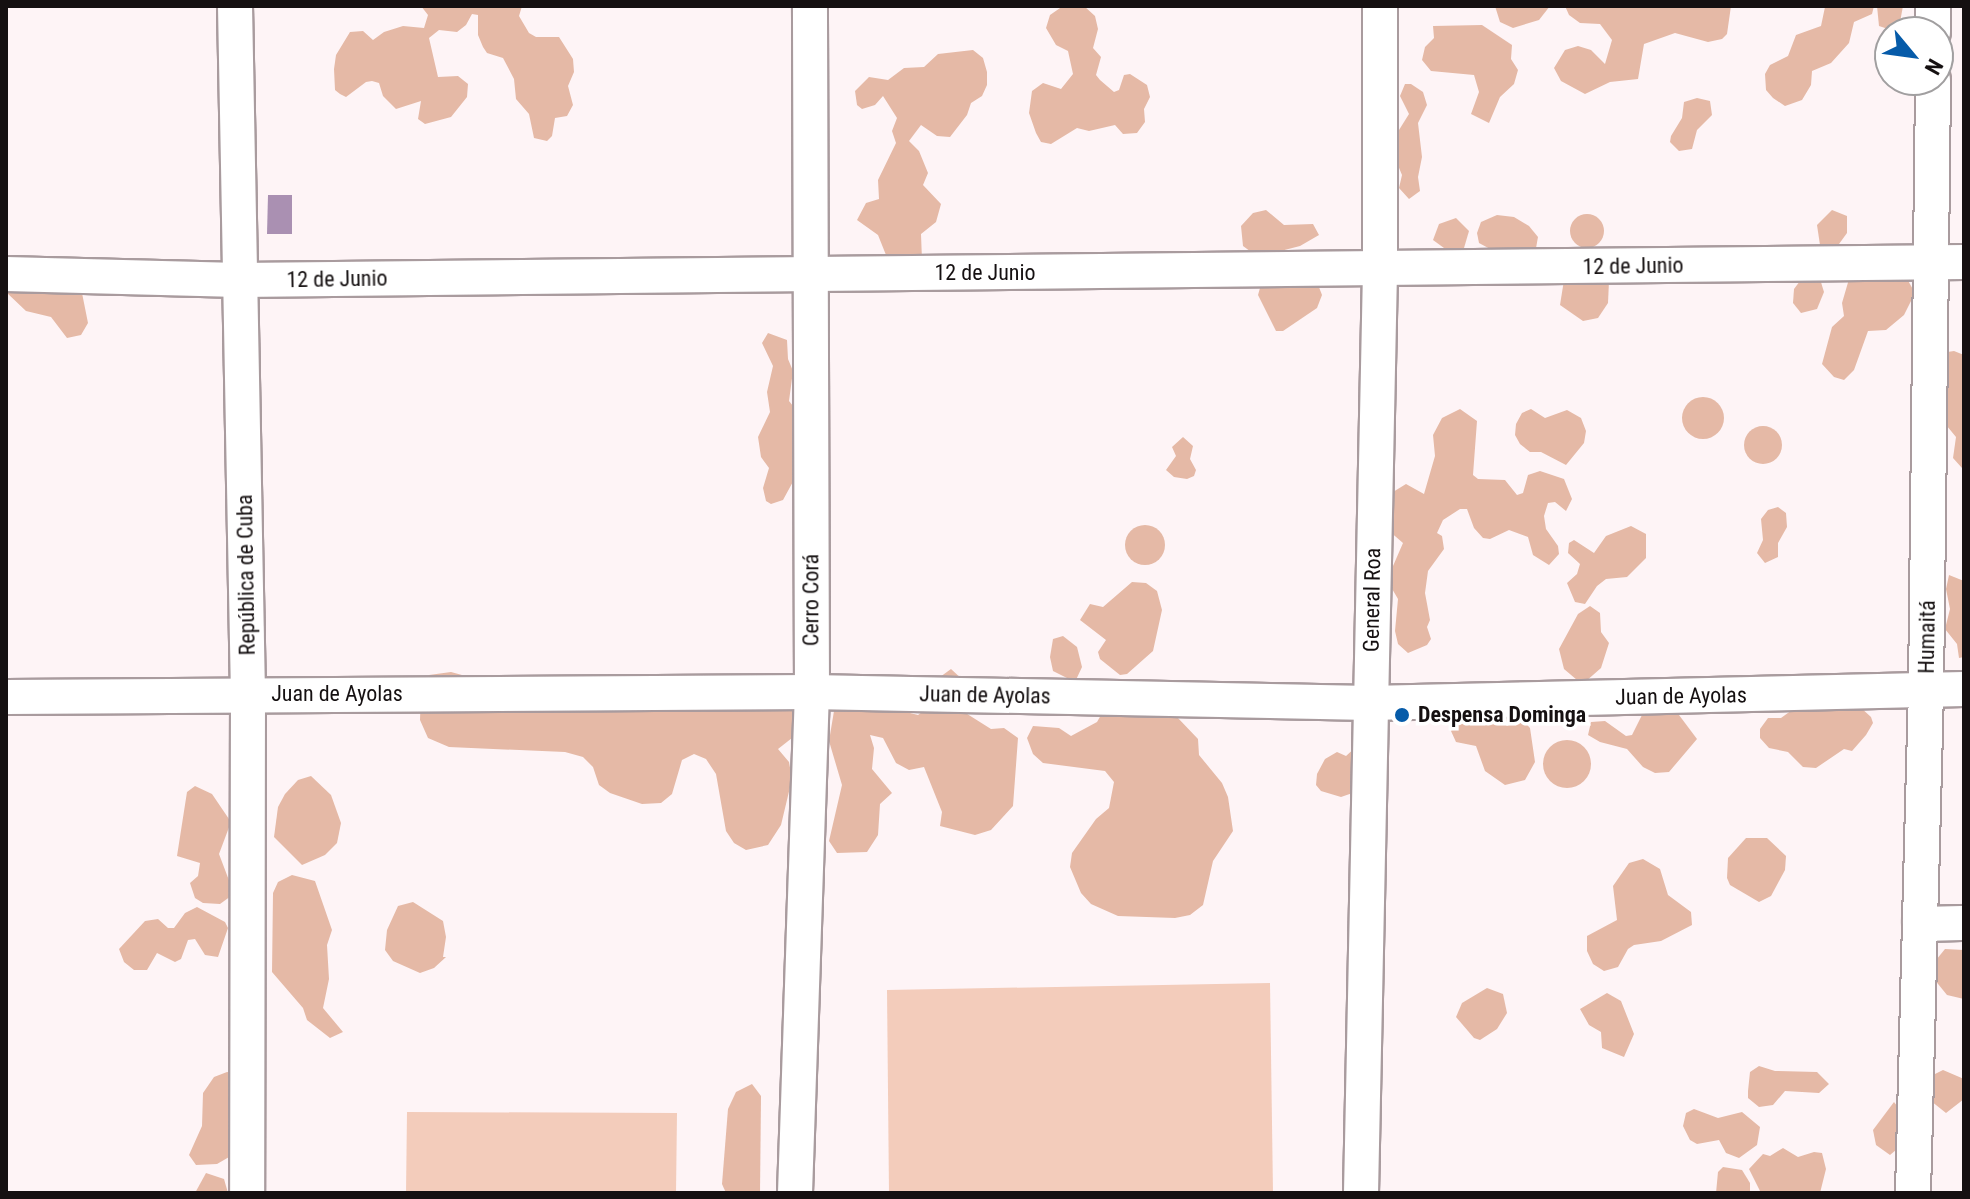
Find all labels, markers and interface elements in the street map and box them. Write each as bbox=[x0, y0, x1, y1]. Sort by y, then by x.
north arrow bbox=[1874, 16, 1954, 96]
text: N bbox=[1919, 55, 1948, 79]
street label: 12 de Junio bbox=[1582, 252, 1684, 280]
street label: 12 de Junio bbox=[934, 260, 1036, 286]
street label: 12 de Junio bbox=[286, 265, 388, 293]
street label: República de Cuba bbox=[231, 494, 261, 656]
street label: General Roa bbox=[1358, 548, 1386, 652]
street label: Cerro Corá bbox=[798, 554, 824, 646]
street label: Humaitá bbox=[1913, 600, 1941, 674]
street label: Juan de Ayolas bbox=[271, 681, 403, 707]
street label: Juan de Ayolas bbox=[919, 681, 1051, 709]
street label: Juan de Ayolas bbox=[1615, 682, 1747, 710]
place label: Despensa Dominga bbox=[1418, 702, 1586, 728]
marker: Despensa Dominga bbox=[1393, 706, 1411, 724]

